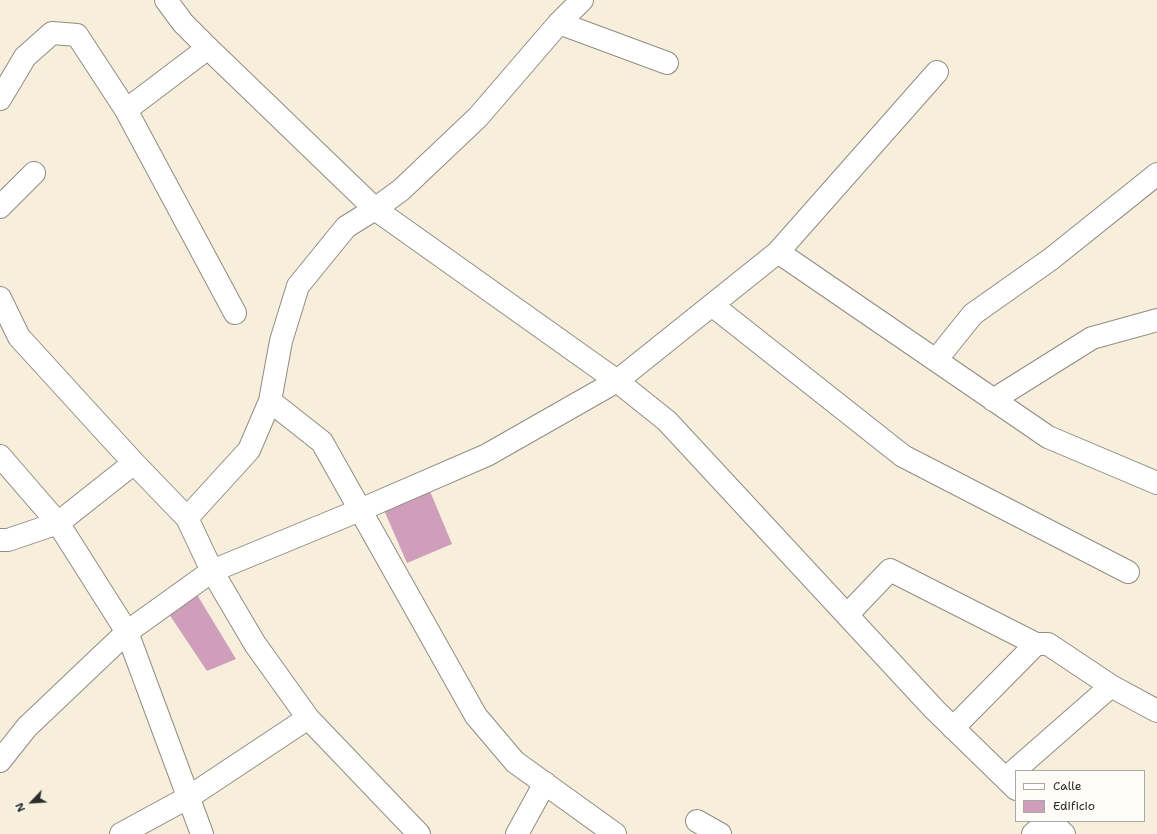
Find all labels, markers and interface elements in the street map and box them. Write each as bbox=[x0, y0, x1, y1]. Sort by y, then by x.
legend bbox=[1015, 770, 1145, 822]
text: Calle bbox=[1053, 778, 1082, 794]
north arrow bbox=[12, 782, 52, 822]
text: Edificio bbox=[1053, 798, 1095, 814]
text: N bbox=[12, 800, 29, 814]

